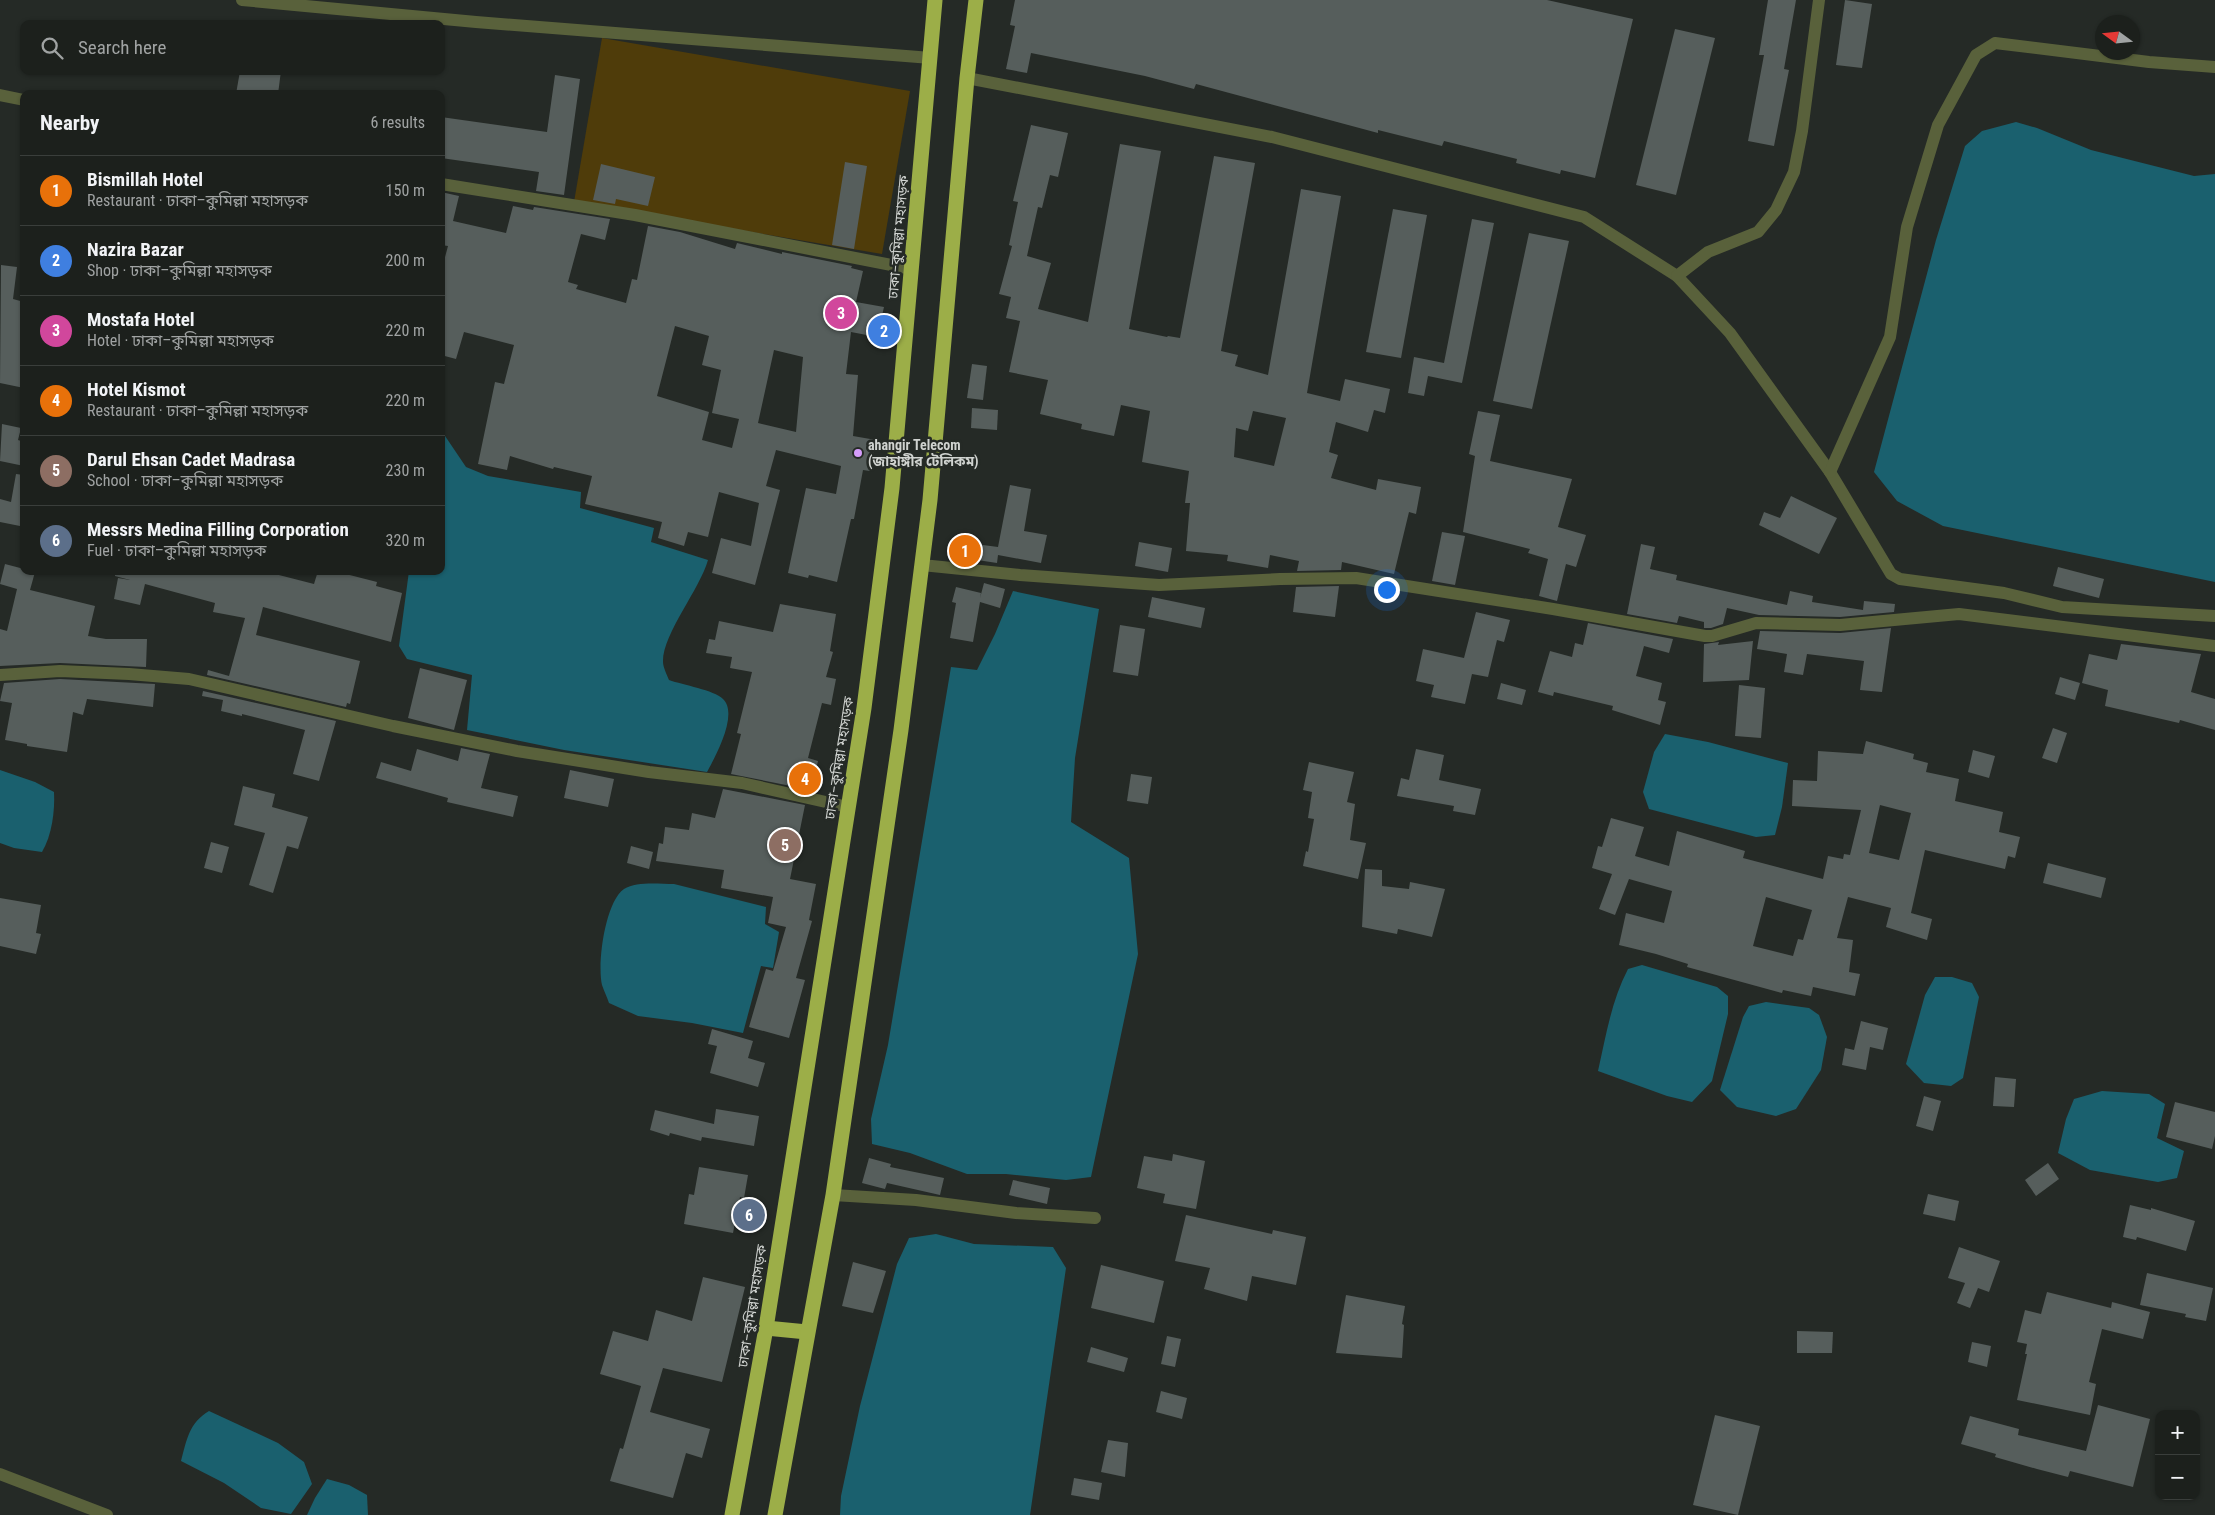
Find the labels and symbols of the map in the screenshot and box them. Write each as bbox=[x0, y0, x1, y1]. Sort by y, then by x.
north arrow bbox=[2095, 15, 2140, 60]
street label: ঢাকা–কুমিল্লা মহাসড়ক bbox=[885, 174, 912, 301]
pin: 3 bbox=[825, 294, 857, 332]
pin: 2 bbox=[868, 312, 900, 350]
place label: ahangir Telecom (জাহাঙ্গীর টেলিকম) bbox=[868, 437, 979, 470]
marker: ahangir Telecom (জাহাঙ্গীর টেলিকম) bbox=[852, 447, 864, 459]
pin: 1 bbox=[949, 532, 981, 570]
your location bbox=[1374, 577, 1400, 603]
street label: ঢাকা–কুমিল্লা মহাসড়ক bbox=[821, 695, 858, 822]
pin: 4 bbox=[789, 760, 821, 798]
pin: 5 bbox=[769, 826, 801, 864]
pin: 6 bbox=[733, 1196, 765, 1234]
street label: ঢাকা–কুমিল্লা মহাসড়ক bbox=[734, 1243, 771, 1370]

